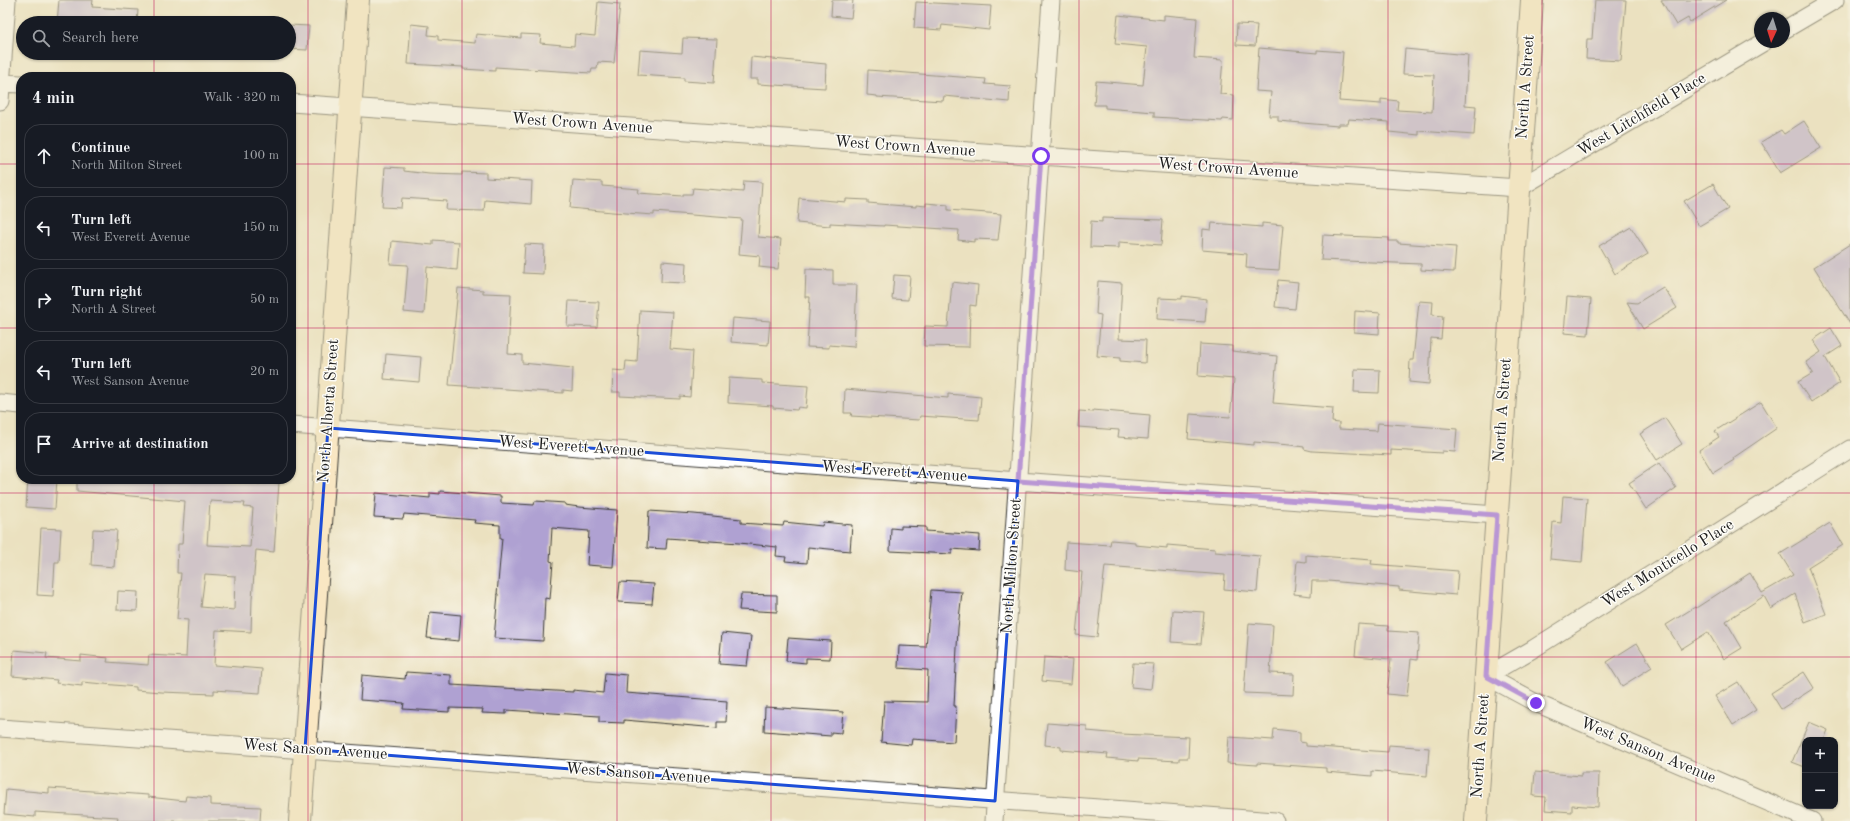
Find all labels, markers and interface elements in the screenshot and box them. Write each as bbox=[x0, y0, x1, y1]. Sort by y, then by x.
north arrow bbox=[1754, 12, 1790, 48]
search box bbox=[16, 16, 296, 60]
icon: search bbox=[30, 27, 52, 49]
text: Search here bbox=[62, 31, 139, 46]
street label: North A Street bbox=[1514, 34, 1538, 140]
street label: West Litchfield Place bbox=[1575, 70, 1709, 160]
text: 4 min bbox=[32, 90, 75, 107]
text: Walk · 320 m bbox=[203, 91, 280, 104]
street label: West Crown Avenue bbox=[511, 111, 653, 137]
street label: West Crown Avenue bbox=[834, 134, 976, 160]
text: Continue bbox=[71, 141, 130, 156]
icon: ahead bbox=[33, 145, 55, 167]
route start bbox=[1032, 147, 1050, 165]
text: 100 m bbox=[242, 149, 279, 162]
street label: West Crown Avenue bbox=[1157, 156, 1299, 182]
text: North Milton Street bbox=[71, 159, 182, 172]
text: Turn left bbox=[71, 213, 131, 228]
icon: left bbox=[33, 217, 55, 239]
text: 150 m bbox=[242, 221, 279, 234]
text: West Everett Avenue bbox=[71, 231, 190, 244]
text: Turn right bbox=[71, 285, 142, 300]
icon: right bbox=[33, 289, 55, 311]
text: 50 m bbox=[250, 293, 279, 306]
text: North A Street bbox=[71, 303, 156, 316]
street label: North Alberta Street bbox=[316, 338, 342, 484]
text: Turn left bbox=[71, 357, 131, 372]
street label: North A Street bbox=[1491, 357, 1515, 463]
icon: left bbox=[33, 361, 55, 383]
text: 20 m bbox=[250, 365, 279, 378]
text: West Sanson Avenue bbox=[71, 375, 189, 388]
icon: arrive bbox=[33, 433, 55, 455]
street label: West Everett Avenue bbox=[497, 434, 645, 460]
text: Arrive at destination bbox=[71, 437, 209, 452]
street label: West Everett Avenue bbox=[820, 459, 968, 485]
street label: North Milton Street bbox=[999, 497, 1025, 635]
street label: West Monticello Place bbox=[1599, 517, 1737, 611]
street label: North A Street bbox=[1469, 693, 1493, 799]
route end bbox=[1527, 694, 1545, 712]
street label: West Sanson Avenue bbox=[1578, 715, 1718, 787]
street label: West Sanson Avenue bbox=[242, 737, 388, 763]
map controls bbox=[1802, 737, 1838, 809]
button: + bbox=[1802, 737, 1838, 773]
street label: West Sanson Avenue bbox=[565, 761, 711, 787]
button: − bbox=[1802, 773, 1838, 809]

